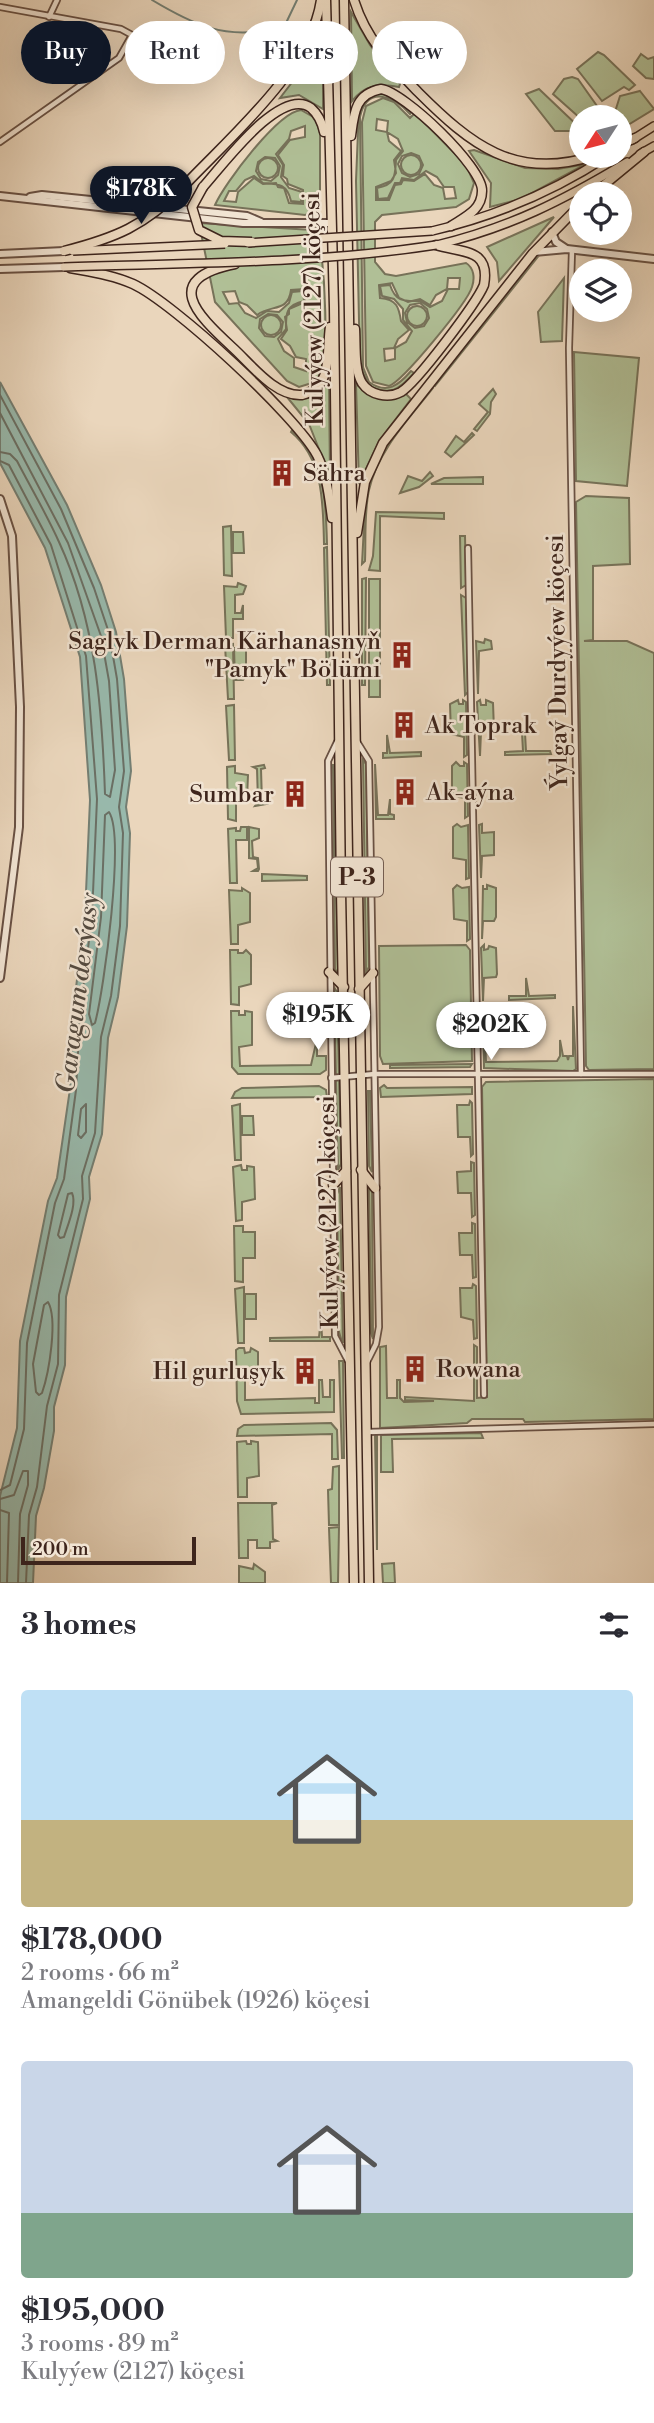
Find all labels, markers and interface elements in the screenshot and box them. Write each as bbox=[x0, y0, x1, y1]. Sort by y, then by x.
chip: Buy bbox=[21, 21, 111, 84]
chip: Rent bbox=[125, 21, 225, 84]
chip: Filters bbox=[239, 21, 358, 84]
chip: New bbox=[372, 21, 467, 84]
north arrow bbox=[569, 105, 632, 168]
map controls bbox=[569, 105, 632, 322]
pin: $178K bbox=[92, 166, 190, 226]
text: $178K bbox=[106, 175, 176, 203]
button: locate bbox=[569, 182, 632, 245]
street label: Kulyýew (2127) köçesi bbox=[297, 192, 331, 426]
button: layers bbox=[569, 259, 632, 322]
building icon: Sähra bbox=[267, 458, 297, 488]
place label: Sähra bbox=[303, 459, 366, 489]
street label: Ýylgaý Durdyýew köçesi bbox=[540, 534, 575, 792]
place label: Saglyk Derman Kärhanasnyň "Pamyk" Bölümi bbox=[68, 627, 381, 685]
building icon: Saglyk Derman Kärhanasnyň "Pamyk" Bölümi bbox=[387, 640, 417, 670]
building icon: Ak Toprak bbox=[389, 710, 419, 740]
place label: Ak Toprak bbox=[424, 711, 537, 741]
building icon: Ak-aýna bbox=[390, 777, 420, 807]
place label: Ak-aýna bbox=[425, 778, 515, 808]
building icon: Sumbar bbox=[280, 779, 310, 809]
place label: Sumbar bbox=[189, 780, 274, 810]
road number: P-3 bbox=[331, 858, 383, 897]
water label: Garagum derýasy bbox=[50, 891, 106, 1095]
pin: $195K bbox=[269, 992, 367, 1052]
text: $195K bbox=[282, 1001, 354, 1029]
pin: $202K bbox=[442, 1002, 540, 1062]
text: $202K bbox=[452, 1011, 530, 1039]
street label: Kulyýew (2127) köçesi bbox=[312, 1095, 346, 1329]
building icon: Rowana bbox=[400, 1354, 430, 1384]
place label: Rowana bbox=[436, 1355, 522, 1385]
building icon: Hil gurluşyk bbox=[290, 1356, 320, 1386]
place label: Hil gurluşyk bbox=[153, 1357, 285, 1387]
scale bar bbox=[21, 1534, 196, 1566]
text: 200 m bbox=[32, 1537, 89, 1561]
text: 3 homes bbox=[21, 1606, 136, 1644]
icon: filters bbox=[595, 1606, 633, 1644]
icon: home bbox=[264, 1736, 390, 1862]
text: $178,000 bbox=[21, 1921, 163, 1959]
text: 2 rooms · 66 m² bbox=[21, 1959, 179, 1987]
text: Amangeldi Gönübek (1926) köçesi bbox=[21, 1987, 370, 2015]
icon: home bbox=[264, 2107, 390, 2233]
text: $195,000 bbox=[21, 2292, 165, 2330]
text: 3 rooms · 89 m² bbox=[21, 2330, 178, 2358]
text: Kulyýew (2127) köçesi bbox=[21, 2358, 245, 2386]

